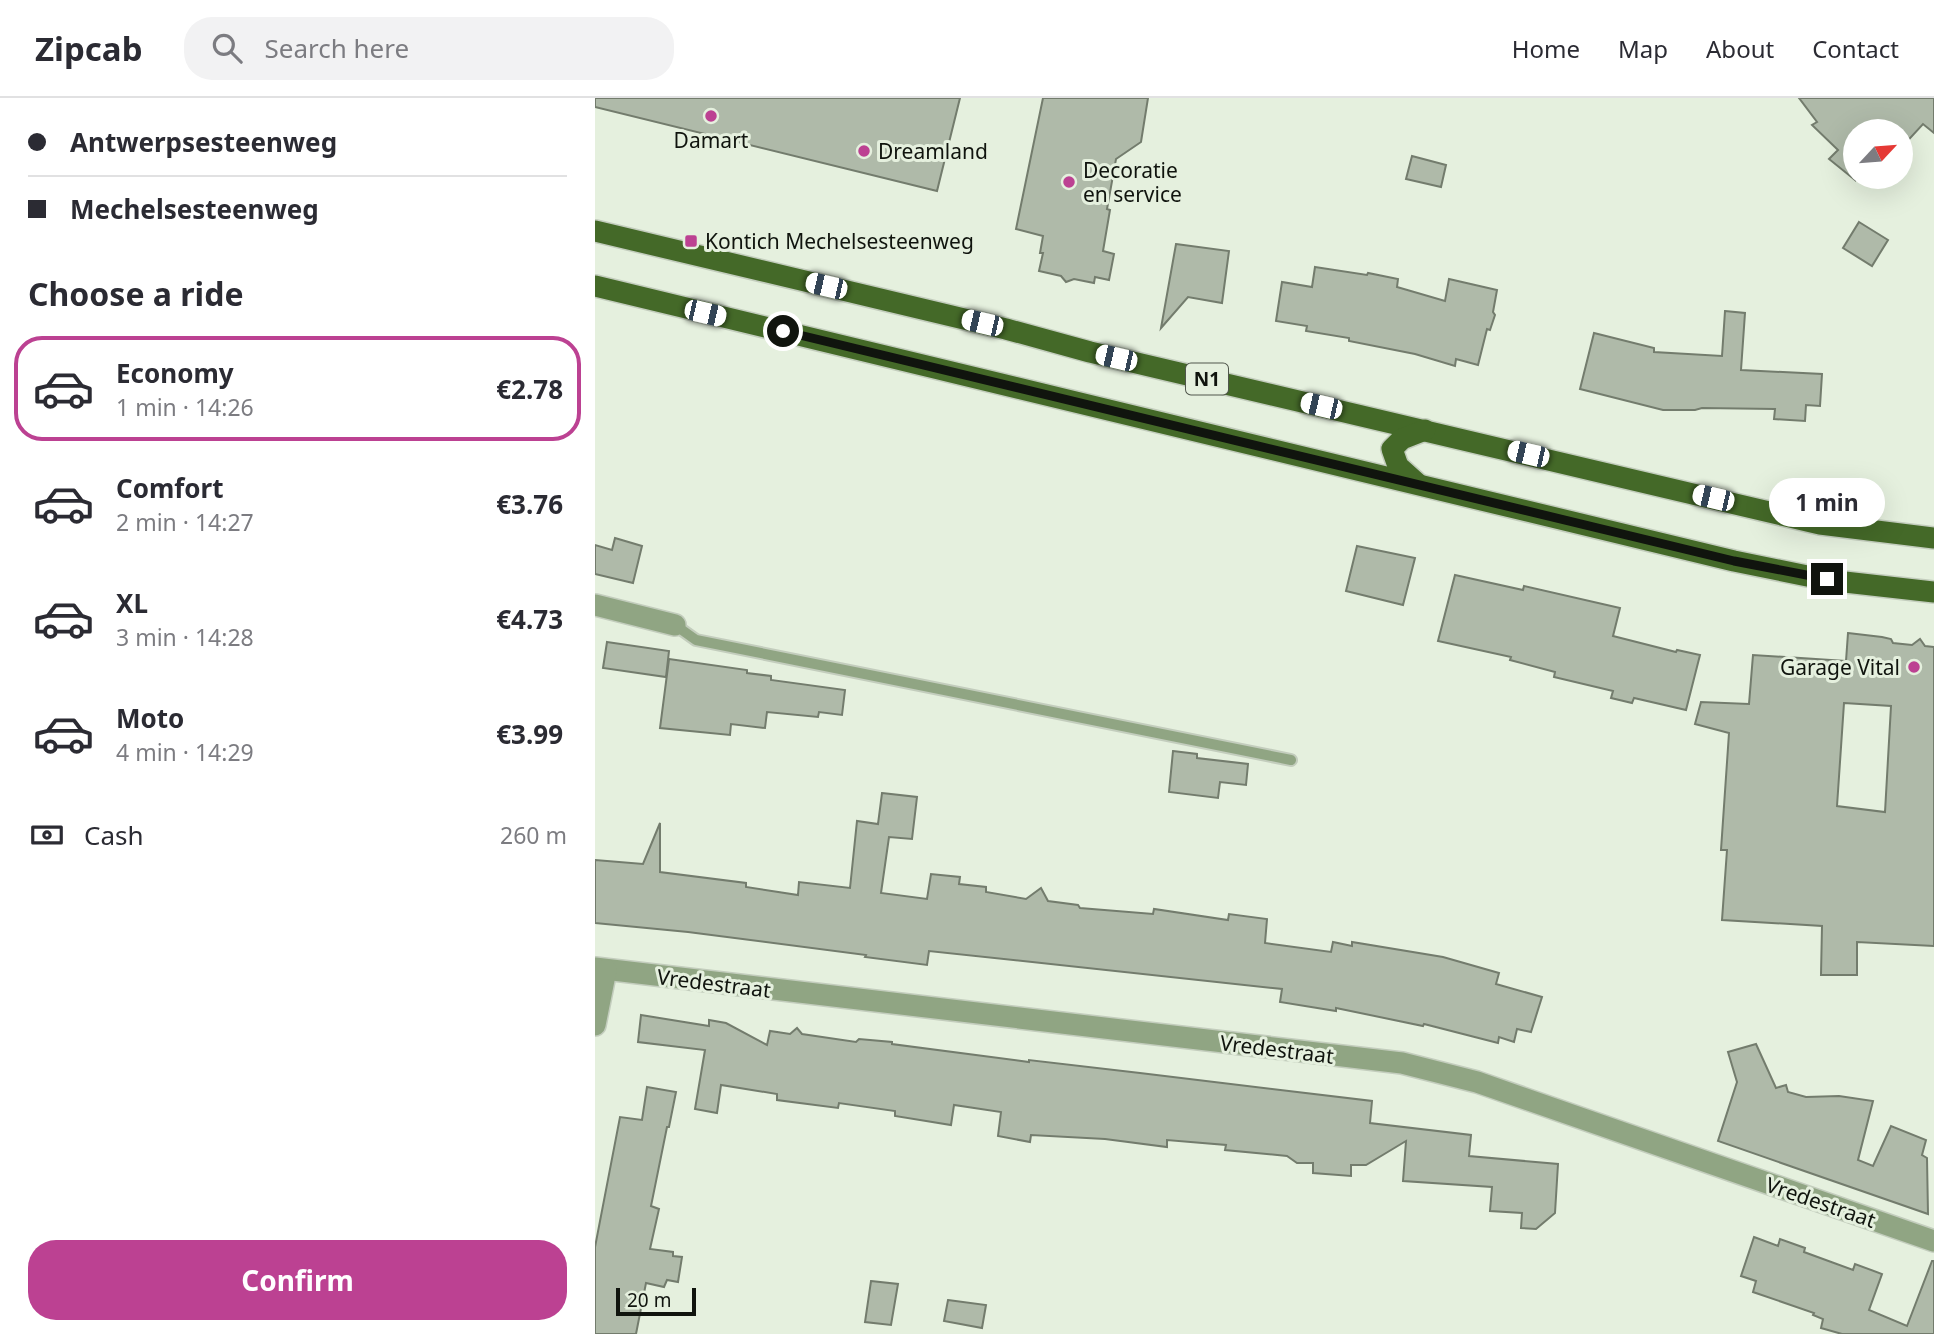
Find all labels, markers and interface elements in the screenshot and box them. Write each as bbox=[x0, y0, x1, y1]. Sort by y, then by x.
search box bbox=[184, 17, 674, 80]
text: Zipcab bbox=[35, 26, 142, 71]
icon: search bbox=[208, 29, 246, 67]
text: Search here bbox=[264, 30, 409, 66]
text: Home bbox=[1512, 32, 1580, 65]
text: Map bbox=[1618, 32, 1668, 65]
text: About bbox=[1706, 32, 1774, 65]
text: Contact bbox=[1812, 32, 1899, 65]
marker: Damart bbox=[703, 108, 719, 124]
north arrow bbox=[1843, 119, 1913, 189]
map controls bbox=[1843, 119, 1913, 189]
text: Antwerpsesteenweg bbox=[70, 124, 337, 160]
place label: Damart bbox=[674, 126, 749, 154]
place label: Dreamland bbox=[878, 137, 988, 165]
marker: Dreamland bbox=[856, 143, 872, 159]
place label: Decoratie en service bbox=[1083, 156, 1182, 208]
marker: Decoratie en service bbox=[1061, 174, 1077, 190]
text: Mechelsesteenweg bbox=[70, 191, 319, 227]
place label: Kontich Mechelsesteenweg bbox=[705, 227, 974, 255]
marker: Kontich Mechelsesteenweg bbox=[683, 233, 699, 249]
car bbox=[804, 271, 849, 301]
text: Choose a ride bbox=[28, 272, 244, 315]
car bbox=[683, 298, 728, 328]
car bbox=[960, 308, 1005, 338]
route start bbox=[767, 315, 799, 347]
car bbox=[1094, 343, 1139, 373]
text: Economy bbox=[116, 355, 234, 391]
icon: car bbox=[32, 357, 95, 420]
road number: N1 bbox=[1186, 364, 1228, 394]
text: €2.78 bbox=[496, 371, 563, 407]
text: 1 min · 14:26 bbox=[116, 391, 254, 423]
car bbox=[1299, 391, 1344, 421]
car bbox=[1506, 439, 1551, 469]
text: Comfort bbox=[116, 470, 224, 506]
icon: car bbox=[32, 472, 95, 535]
callout: 1 min bbox=[1769, 477, 1885, 526]
car bbox=[1691, 483, 1736, 513]
text: €3.76 bbox=[496, 486, 563, 522]
text: 1 min bbox=[1795, 486, 1859, 518]
text: 2 min · 14:27 bbox=[116, 506, 254, 538]
route end bbox=[1811, 563, 1843, 595]
text: XL bbox=[116, 585, 148, 621]
icon: car bbox=[32, 587, 95, 650]
text: €4.73 bbox=[496, 601, 563, 637]
text: 3 min · 14:28 bbox=[116, 621, 254, 653]
place label: Garage Vital bbox=[1780, 653, 1900, 681]
marker: Garage Vital bbox=[1906, 659, 1922, 675]
text: Moto bbox=[116, 700, 184, 736]
icon: car bbox=[32, 702, 95, 765]
text: €3.99 bbox=[496, 716, 563, 752]
text: 4 min · 14:29 bbox=[116, 736, 254, 768]
icon: cash bbox=[28, 816, 66, 854]
text: Cash bbox=[84, 817, 144, 853]
text: 260 m bbox=[500, 819, 567, 851]
street label: Vredestraat bbox=[656, 962, 773, 1004]
street label: Vredestraat bbox=[1219, 1028, 1336, 1070]
street label: Vredestraat bbox=[1762, 1170, 1880, 1234]
button: Confirm bbox=[28, 1240, 567, 1320]
scale bar bbox=[616, 1285, 697, 1317]
text: 20 m bbox=[627, 1287, 671, 1313]

